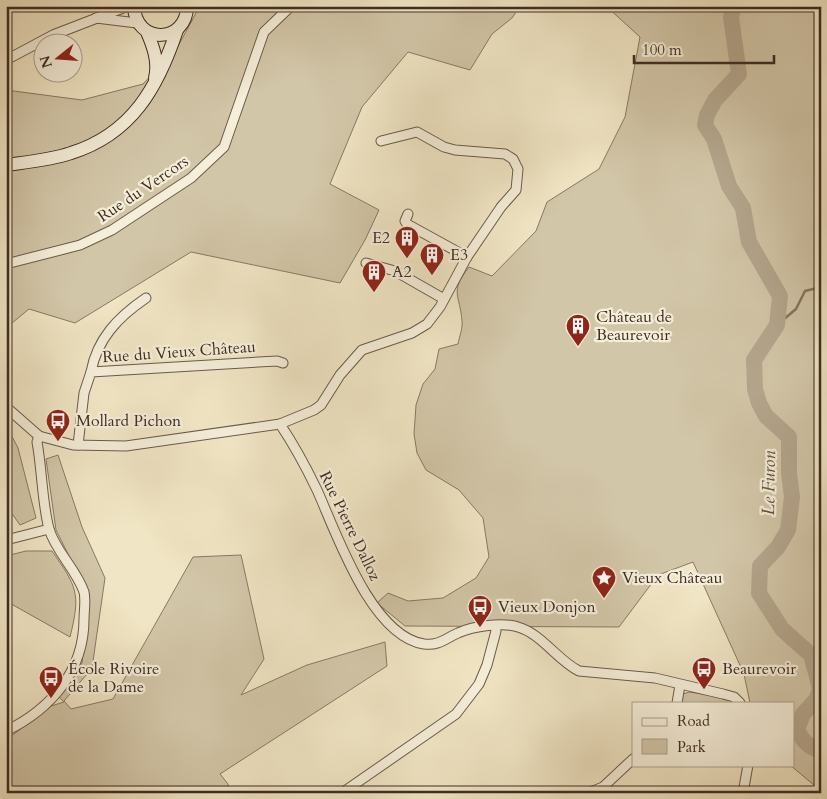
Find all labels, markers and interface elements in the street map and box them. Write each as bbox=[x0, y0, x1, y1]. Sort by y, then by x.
north arrow bbox=[32, 32, 82, 82]
scale bar bbox=[634, 32, 774, 64]
text: 100 m bbox=[642, 40, 682, 60]
text: N bbox=[35, 53, 57, 70]
street label: Rue du Vercors bbox=[93, 151, 193, 227]
building icon: E2 bbox=[394, 225, 420, 259]
place label: E2 bbox=[372, 227, 390, 249]
building icon: E3 bbox=[419, 242, 445, 276]
place label: E3 bbox=[450, 244, 468, 266]
building icon: A2 bbox=[361, 259, 387, 293]
place label: A2 bbox=[392, 261, 412, 283]
place label: Château de Beaurevoir bbox=[596, 306, 672, 346]
building icon: Château de Beaurevoir bbox=[565, 313, 591, 347]
street label: Rue du Vieux Château bbox=[102, 336, 257, 368]
bus stop icon: Mollard Pichon bbox=[45, 408, 71, 442]
place label: Mollard Pichon bbox=[76, 410, 181, 432]
water label: Le Furon bbox=[756, 450, 782, 516]
street label: Rue Pierre Dalloz bbox=[314, 467, 386, 585]
place icon: Vieux Château bbox=[591, 565, 617, 599]
place label: Vieux Château bbox=[622, 567, 723, 589]
bus stop icon: Vieux Donjon bbox=[467, 594, 493, 628]
place label: Vieux Donjon bbox=[498, 596, 596, 618]
bus stop icon: Beaurevoir bbox=[691, 656, 717, 690]
place label: École Rivoire de la Dame bbox=[68, 658, 159, 698]
place label: Beaurevoir bbox=[722, 658, 796, 680]
bus stop icon: École Rivoire de la Dame bbox=[38, 665, 64, 699]
legend bbox=[632, 702, 794, 766]
text: Road bbox=[677, 711, 710, 731]
text: Park bbox=[677, 737, 706, 757]

